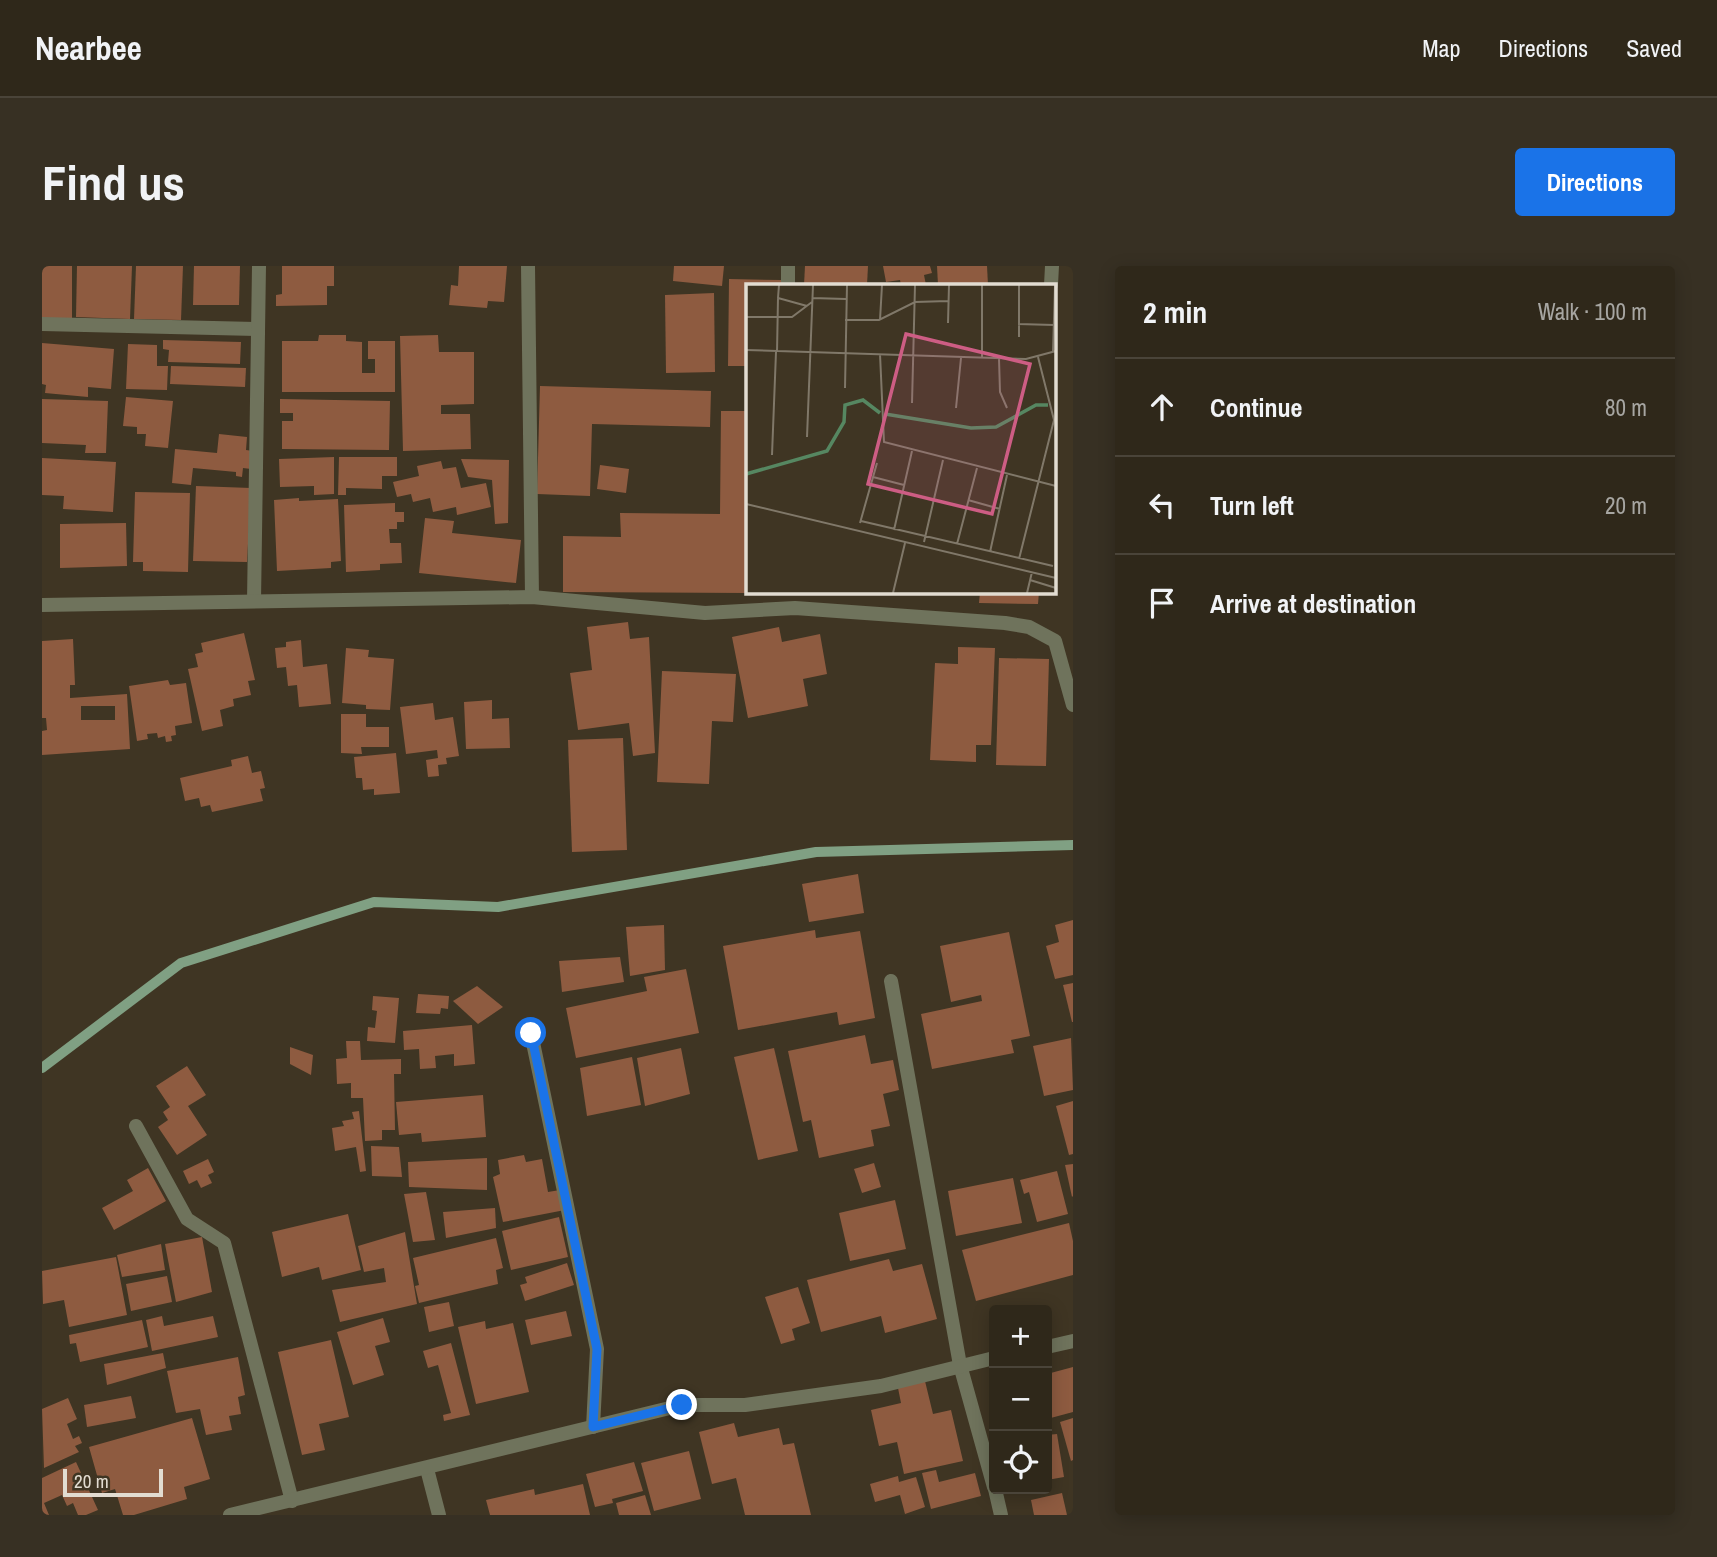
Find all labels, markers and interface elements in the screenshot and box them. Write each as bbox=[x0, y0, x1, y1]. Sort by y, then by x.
text: Nearbee bbox=[35, 26, 142, 70]
text: Map bbox=[1422, 32, 1460, 64]
text: Directions bbox=[1498, 32, 1588, 64]
text: Saved bbox=[1626, 32, 1682, 64]
button: Directions bbox=[1515, 148, 1675, 216]
text: Find us bbox=[42, 149, 185, 215]
inset map bbox=[746, 284, 1056, 593]
text: 2 min bbox=[1143, 292, 1207, 332]
text: Walk · 100 m bbox=[1538, 296, 1647, 327]
icon: ahead bbox=[1143, 388, 1181, 426]
text: Continue bbox=[1210, 390, 1302, 425]
text: 80 m bbox=[1605, 392, 1647, 423]
icon: left bbox=[1143, 486, 1181, 524]
text: Turn left bbox=[1210, 488, 1294, 523]
text: 20 m bbox=[1605, 490, 1647, 521]
icon: arrive bbox=[1143, 584, 1181, 622]
text: Arrive at destination bbox=[1210, 586, 1416, 621]
route start bbox=[515, 1017, 546, 1048]
map controls bbox=[989, 1305, 1052, 1494]
button: + bbox=[989, 1305, 1052, 1368]
button: − bbox=[989, 1368, 1052, 1431]
route end bbox=[666, 1389, 697, 1420]
button: locate bbox=[989, 1431, 1052, 1494]
scale bar bbox=[63, 1466, 163, 1498]
text: 20 m bbox=[74, 1468, 109, 1494]

